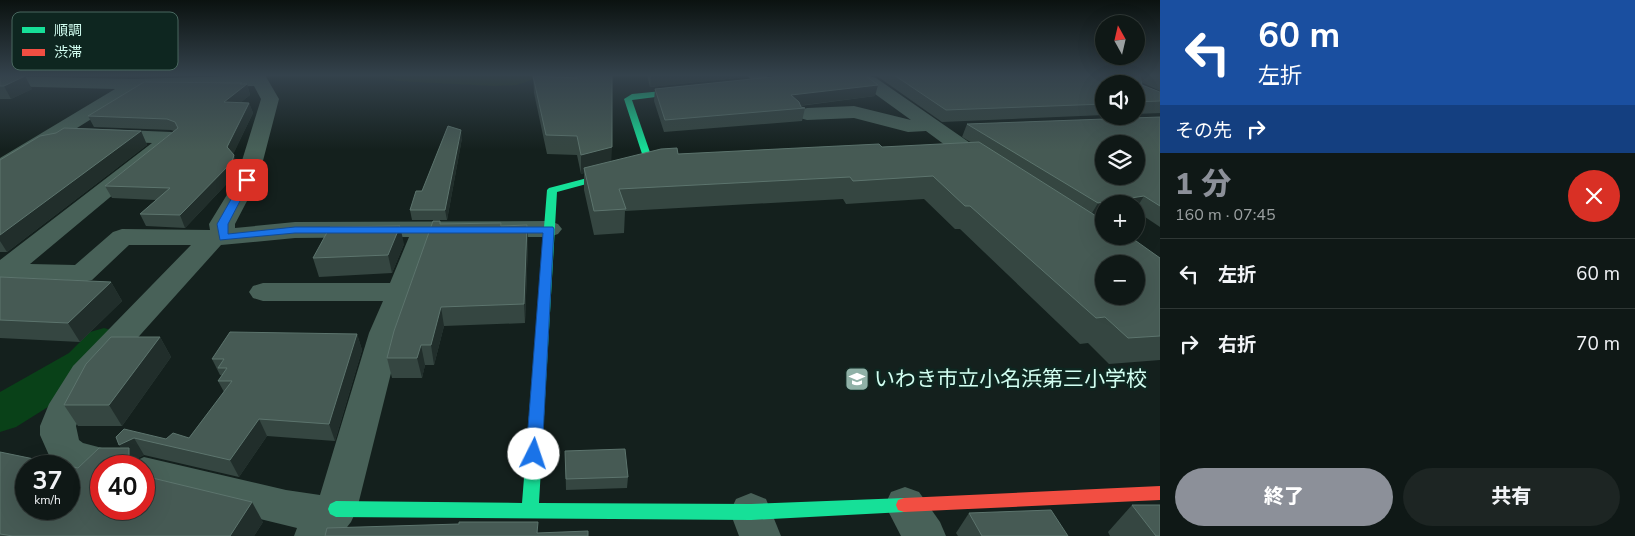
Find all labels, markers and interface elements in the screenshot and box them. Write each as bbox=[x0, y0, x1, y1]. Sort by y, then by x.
legend bbox=[12, 12, 178, 70]
text: 60 m bbox=[1258, 12, 1340, 59]
north arrow bbox=[1095, 15, 1145, 65]
map controls bbox=[1095, 15, 1145, 305]
icon: left bbox=[1175, 20, 1240, 85]
text: 順調 bbox=[54, 21, 82, 40]
text: 渋滞 bbox=[54, 43, 82, 62]
text: 左折 bbox=[1258, 61, 1302, 91]
button: sound bbox=[1095, 75, 1145, 125]
icon: right bbox=[1242, 115, 1270, 143]
text: その先 bbox=[1175, 118, 1232, 144]
button: layers bbox=[1095, 135, 1145, 185]
pin bbox=[226, 159, 268, 201]
text: 1 分 bbox=[1175, 164, 1231, 205]
icon: arrive bbox=[233, 166, 261, 194]
button: close bbox=[1568, 170, 1620, 222]
button: + bbox=[1095, 195, 1145, 245]
text: 160 m · 07:45 bbox=[1175, 204, 1276, 226]
button: − bbox=[1095, 255, 1145, 305]
icon: left bbox=[1175, 260, 1203, 288]
text: 60 m bbox=[1576, 261, 1620, 287]
text: 左折 bbox=[1218, 262, 1256, 288]
icon: right bbox=[1175, 330, 1203, 358]
text: 70 m bbox=[1576, 331, 1620, 357]
text: 右折 bbox=[1218, 332, 1256, 358]
place label: いわき市立小名浜第三小学校 bbox=[874, 365, 1147, 393]
school or university icon: いわき市立小名浜第三小学校 bbox=[844, 366, 870, 392]
position arrow bbox=[507, 427, 559, 479]
speed limit sign: 40 bbox=[90, 455, 155, 520]
text: 37 bbox=[32, 464, 63, 498]
button: 終了 bbox=[1175, 468, 1393, 526]
button: 共有 bbox=[1403, 468, 1620, 526]
text: km/h bbox=[34, 492, 61, 508]

